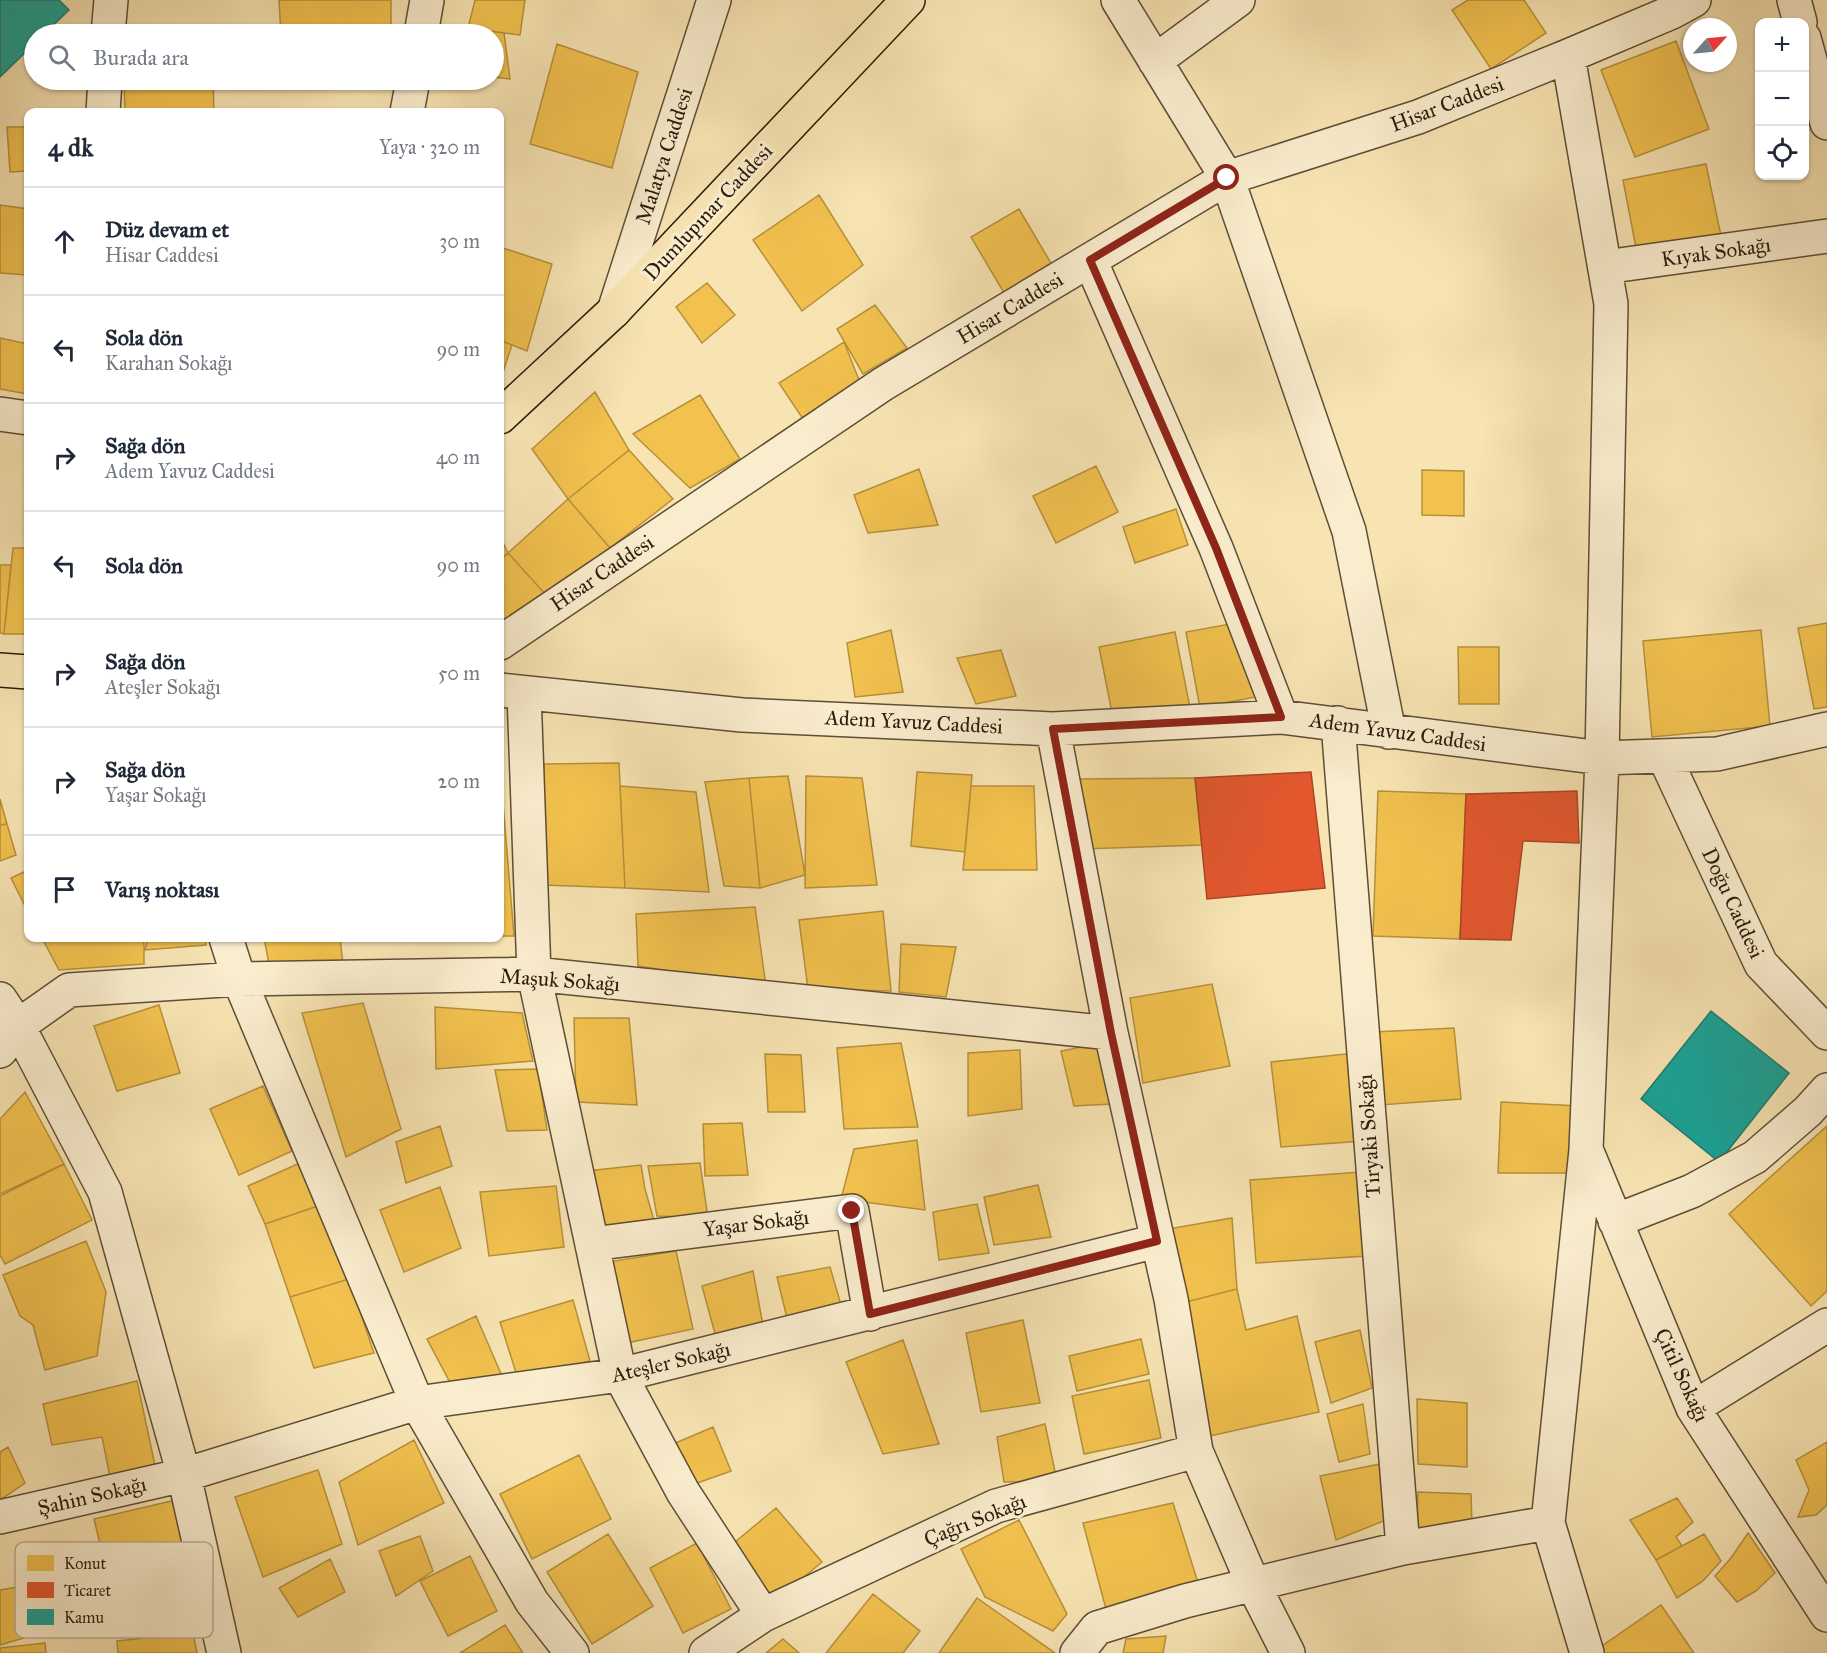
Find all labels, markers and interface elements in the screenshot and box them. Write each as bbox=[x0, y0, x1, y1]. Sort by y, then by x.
north arrow bbox=[1683, 18, 1737, 72]
map controls bbox=[1755, 18, 1809, 180]
button: + bbox=[1755, 18, 1809, 72]
search box bbox=[24, 24, 504, 90]
icon: search bbox=[45, 41, 78, 74]
text: Burada ara bbox=[93, 44, 189, 71]
street label: Hisar Caddesi bbox=[1387, 70, 1508, 138]
button: − bbox=[1755, 72, 1809, 126]
street label: Malatya Caddesi bbox=[630, 84, 698, 228]
button: locate bbox=[1755, 126, 1809, 180]
text: 4 dk bbox=[48, 131, 93, 163]
text: Yaya · 320 m bbox=[379, 135, 480, 159]
street label: Dumlupınar Caddesi bbox=[638, 138, 778, 286]
route start bbox=[1213, 164, 1239, 190]
text: Düz devam et bbox=[105, 216, 229, 243]
icon: ahead bbox=[48, 225, 81, 258]
text: 30 m bbox=[439, 229, 480, 253]
street label: Kıyak Sokağı bbox=[1659, 231, 1773, 273]
text: Hisar Caddesi bbox=[105, 243, 219, 267]
street label: Hisar Caddesi bbox=[952, 266, 1068, 350]
text: Sola dön bbox=[105, 324, 183, 351]
icon: left bbox=[48, 333, 81, 366]
text: 90 m bbox=[437, 337, 480, 361]
text: Karahan Sokağı bbox=[105, 351, 232, 375]
text: Sağa dön bbox=[105, 432, 185, 459]
icon: right bbox=[48, 441, 81, 474]
text: 40 m bbox=[436, 445, 480, 469]
text: Adem Yavuz Caddesi bbox=[105, 459, 275, 483]
street label: Hisar Caddesi bbox=[545, 529, 659, 617]
icon: left bbox=[48, 549, 81, 582]
text: Sola dön bbox=[105, 552, 183, 579]
text: 90 m bbox=[437, 553, 480, 577]
text: Sağa dön bbox=[105, 648, 185, 675]
icon: right bbox=[48, 657, 81, 690]
text: 50 m bbox=[438, 661, 480, 685]
text: Ateşler Sokağı bbox=[105, 675, 221, 699]
street label: Adem Yavuz Caddesi bbox=[823, 704, 1004, 740]
street label: Adem Yavuz Caddesi bbox=[1307, 707, 1488, 757]
text: Sağa dön bbox=[105, 756, 185, 783]
icon: right bbox=[48, 765, 81, 798]
text: 20 m bbox=[437, 769, 480, 793]
text: Yaşar Sokağı bbox=[105, 783, 207, 807]
street label: Doğu Caddesi bbox=[1696, 843, 1770, 963]
icon: arrive bbox=[48, 873, 81, 906]
text: Varış noktası bbox=[105, 876, 219, 903]
street label: Maşuk Sokağı bbox=[499, 963, 621, 997]
street label: Tiryaki Sokağı bbox=[1352, 1073, 1386, 1199]
route end bbox=[838, 1197, 864, 1223]
street label: Yaşar Sokağı bbox=[701, 1204, 811, 1242]
street label: Çitil Sokağı bbox=[1649, 1324, 1715, 1426]
street label: Ateşler Sokağı bbox=[608, 1336, 733, 1389]
street label: Şahin Sokağı bbox=[35, 1471, 149, 1521]
street label: Çağrı Sokağı bbox=[920, 1488, 1030, 1552]
legend bbox=[15, 1542, 213, 1638]
text: Konut bbox=[64, 1554, 106, 1573]
text: Ticaret bbox=[64, 1581, 111, 1600]
text: Kamu bbox=[64, 1608, 104, 1627]

